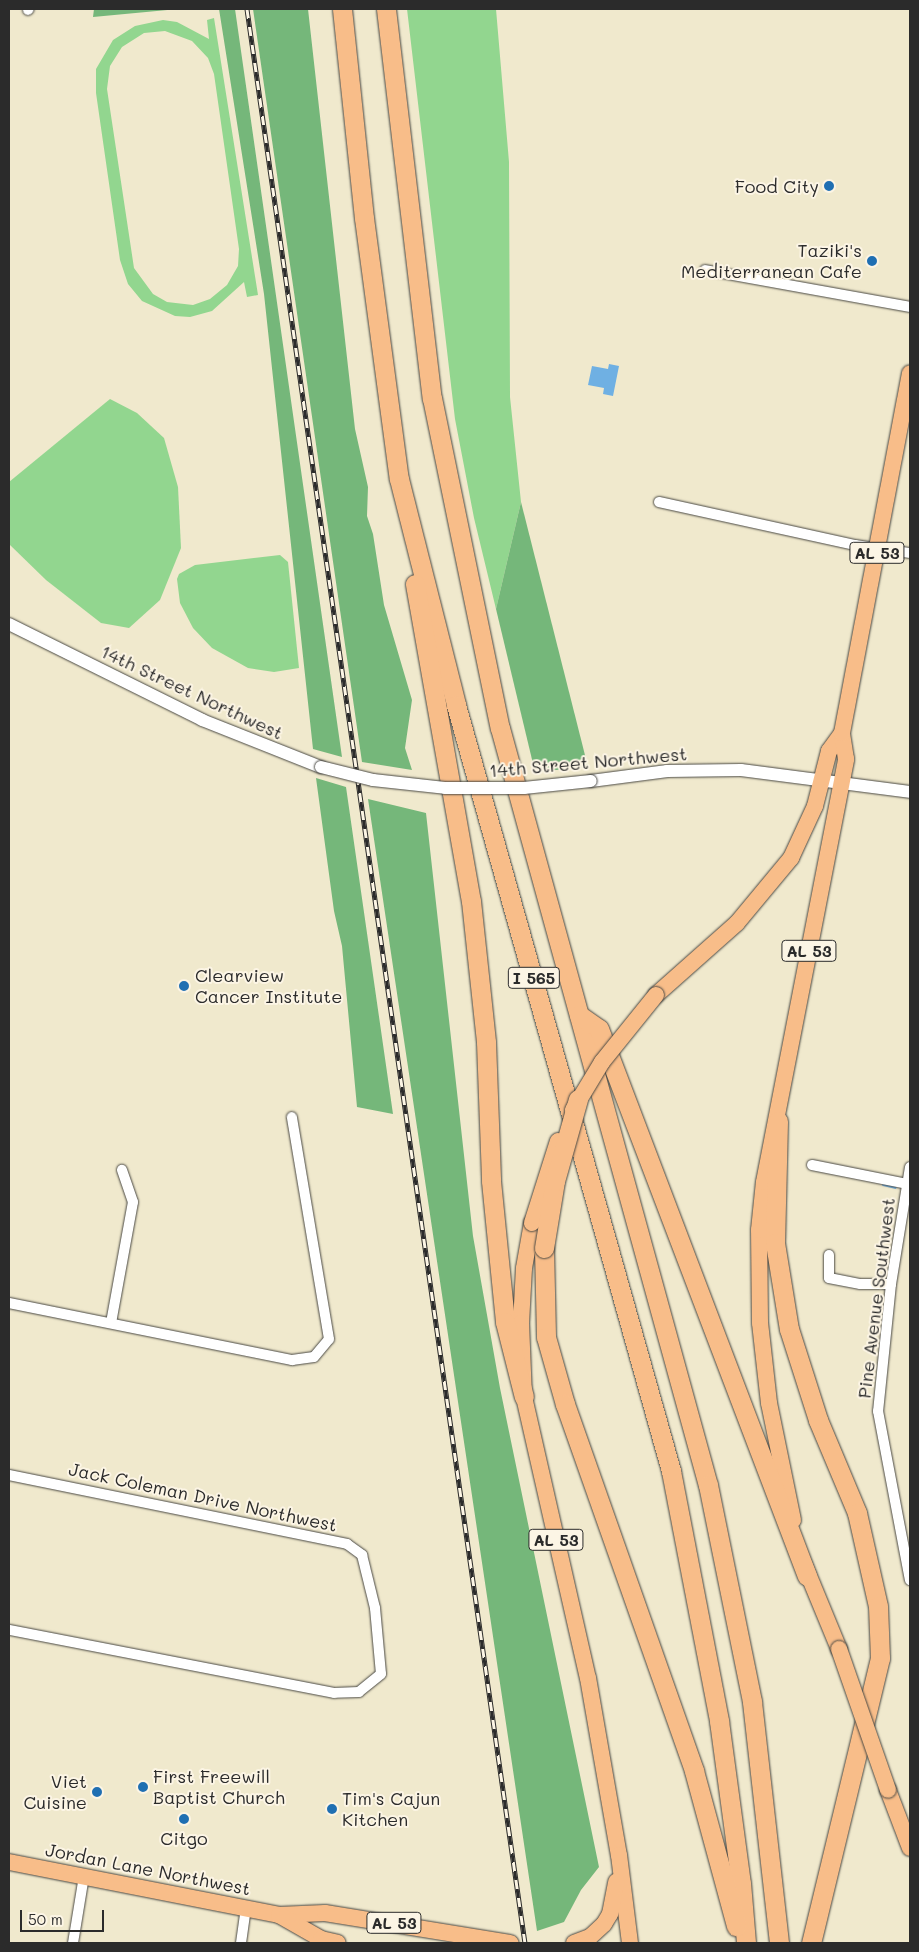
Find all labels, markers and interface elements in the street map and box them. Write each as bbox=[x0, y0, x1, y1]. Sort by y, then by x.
place label: Food City bbox=[735, 175, 819, 197]
marker: Food City bbox=[823, 180, 835, 192]
place label: Taziki's Mediterranean Cafe bbox=[681, 240, 862, 282]
marker: Taziki's Mediterranean Cafe bbox=[866, 255, 878, 267]
road number: AL 53 bbox=[848, 540, 906, 566]
street label: 14th Street Northwest bbox=[98, 640, 286, 744]
street label: 14th Street Northwest bbox=[488, 743, 688, 781]
road number: AL 53 bbox=[780, 938, 838, 964]
road number: I 565 bbox=[508, 964, 560, 991]
place label: Clearview Cancer Institute bbox=[195, 965, 342, 1008]
marker: Clearview Cancer Institute bbox=[177, 979, 191, 993]
street label: Pine Avenue Southwest bbox=[853, 1196, 899, 1400]
street label: Jack Coleman Drive Northwest bbox=[67, 1458, 339, 1536]
road number: AL 53 bbox=[527, 1526, 585, 1554]
place label: First Freewill Baptist Church bbox=[153, 1766, 285, 1808]
place label: Viet Cuisine bbox=[23, 1771, 87, 1814]
marker: First Freewill Baptist Church bbox=[137, 1781, 149, 1793]
marker: Viet Cuisine bbox=[91, 1786, 103, 1798]
place label: Tim's Cajun Kitchen bbox=[342, 1788, 440, 1830]
marker: Tim's Cajun Kitchen bbox=[326, 1803, 338, 1815]
marker: Citgo bbox=[178, 1813, 190, 1825]
place label: Citgo bbox=[160, 1827, 208, 1849]
street label: Jordan Lane Northwest bbox=[44, 1839, 252, 1899]
scale bar bbox=[22, 1900, 106, 1932]
text: 50 m bbox=[28, 1909, 63, 1929]
road number: AL 53 bbox=[365, 1910, 423, 1936]

